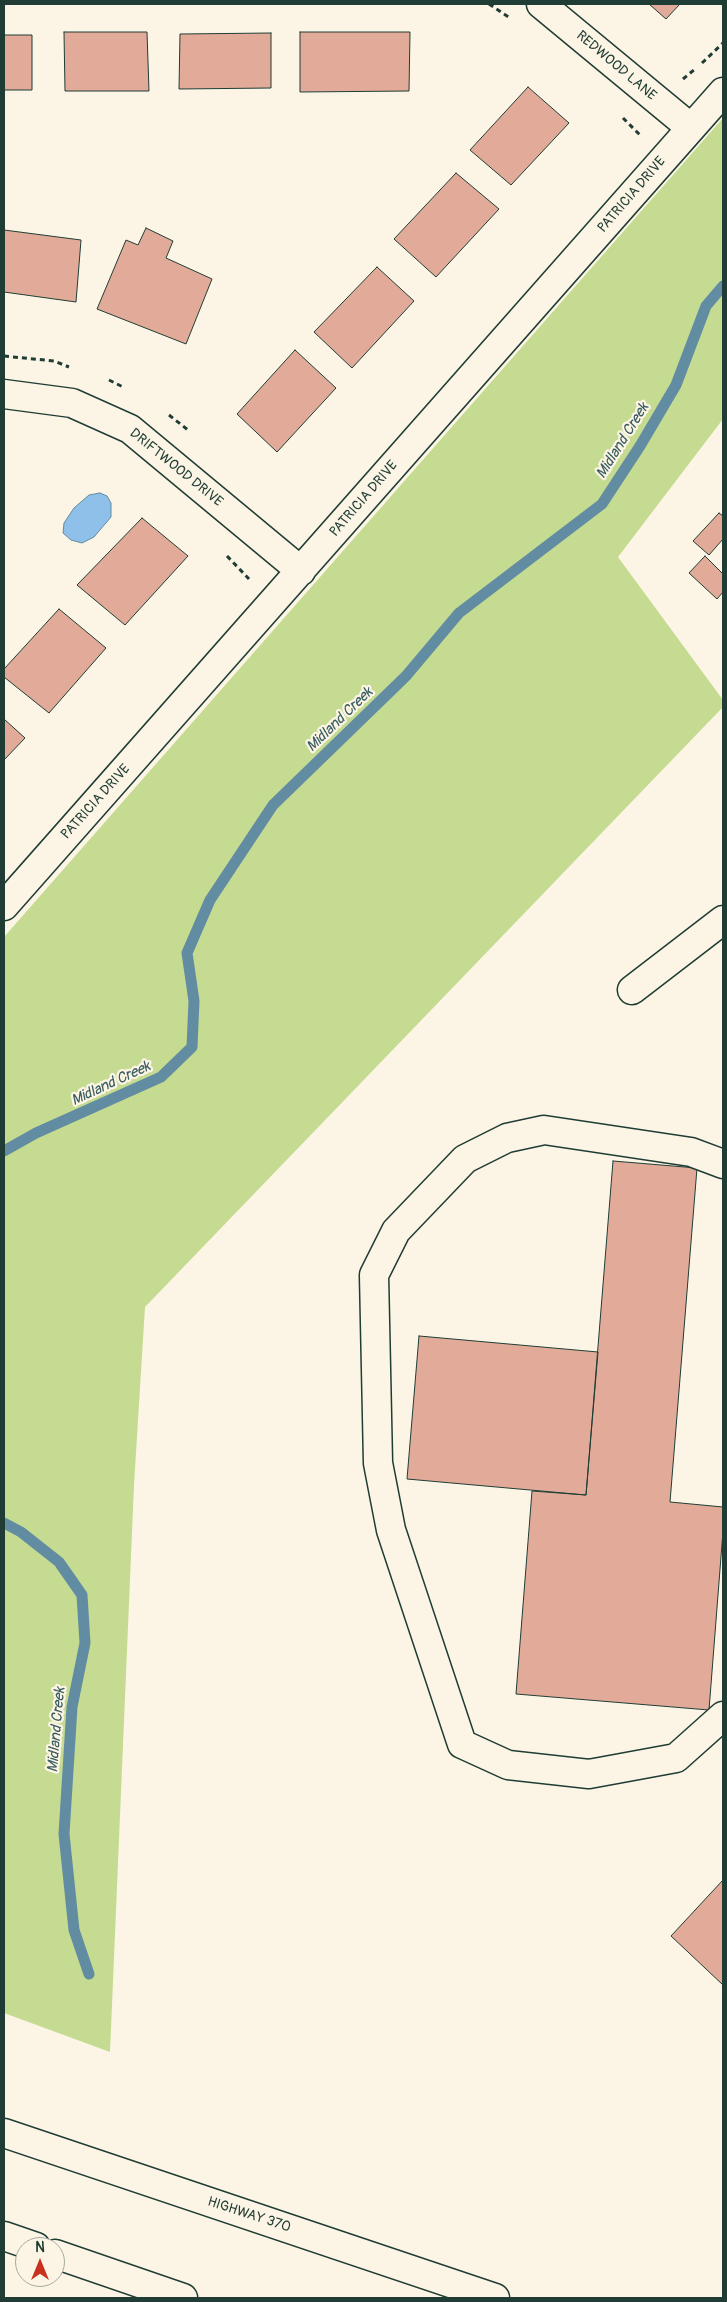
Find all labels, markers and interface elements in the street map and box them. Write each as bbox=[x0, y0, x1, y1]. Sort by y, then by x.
street label: REDWOOD LANE bbox=[573, 28, 659, 104]
street label: PATRICIA DRIVE bbox=[594, 154, 670, 236]
water label: Midland Creek bbox=[593, 400, 653, 482]
street label: DRIFTWOOD DRIVE bbox=[126, 425, 226, 511]
street label: PATRICIA DRIVE bbox=[326, 458, 402, 540]
water label: Midland Creek bbox=[303, 684, 377, 756]
street label: PATRICIA DRIVE bbox=[58, 761, 134, 843]
water label: Midland Creek bbox=[69, 1058, 153, 1110]
water label: Midland Creek bbox=[44, 1687, 70, 1773]
street label: HIGHWAY 370 bbox=[205, 2194, 293, 2236]
north arrow bbox=[15, 2237, 65, 2287]
text: N bbox=[35, 2239, 45, 2256]

